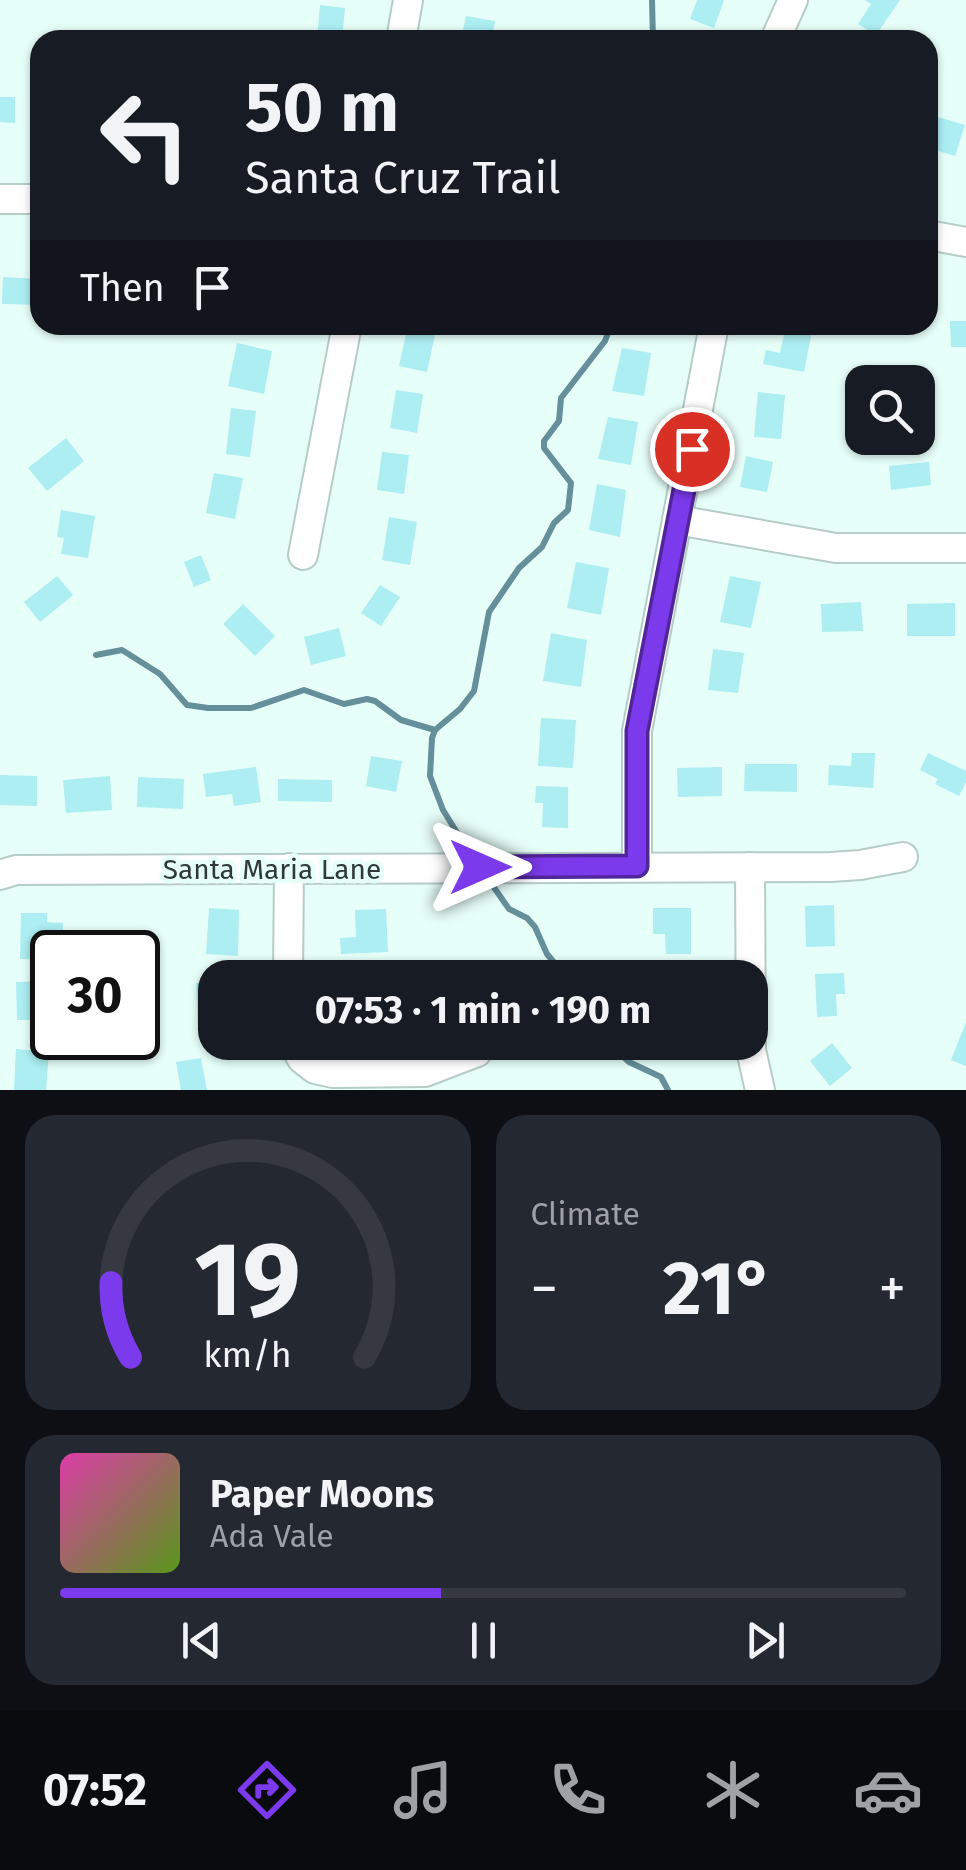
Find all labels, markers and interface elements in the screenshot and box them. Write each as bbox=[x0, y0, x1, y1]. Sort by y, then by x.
text: 50 m bbox=[245, 66, 399, 150]
icon: left bbox=[80, 70, 210, 200]
text: Santa Cruz Trail bbox=[245, 151, 560, 205]
icon: arrive bbox=[185, 260, 240, 315]
text: Then bbox=[80, 265, 165, 311]
map controls bbox=[845, 365, 935, 455]
button: search bbox=[845, 365, 935, 455]
pin bbox=[650, 407, 735, 492]
icon: arrive bbox=[665, 422, 720, 477]
position arrow bbox=[428, 815, 532, 919]
street label: Santa Maria Lane bbox=[163, 853, 381, 886]
speed limit sign: 30 bbox=[30, 930, 160, 1060]
text: 07:53 · 1 min · 190 m bbox=[315, 987, 651, 1033]
text: Climate bbox=[531, 1195, 640, 1233]
text: 19 bbox=[195, 1218, 301, 1343]
text: 21° bbox=[663, 1244, 774, 1334]
text: − bbox=[531, 1256, 558, 1322]
text: + bbox=[879, 1256, 906, 1322]
text: km/h bbox=[204, 1334, 292, 1376]
text: Paper Moons bbox=[210, 1471, 434, 1517]
text: Ada Vale bbox=[210, 1517, 334, 1555]
icon: previous bbox=[174, 1613, 229, 1668]
icon: pause bbox=[456, 1613, 511, 1668]
icon: next bbox=[738, 1613, 793, 1668]
icon: directions bbox=[232, 1755, 302, 1825]
icon: music bbox=[388, 1755, 458, 1825]
icon: phone bbox=[543, 1755, 613, 1825]
icon: climate bbox=[698, 1755, 768, 1825]
icon: car bbox=[853, 1755, 923, 1825]
text: 07:52 bbox=[43, 1763, 147, 1817]

